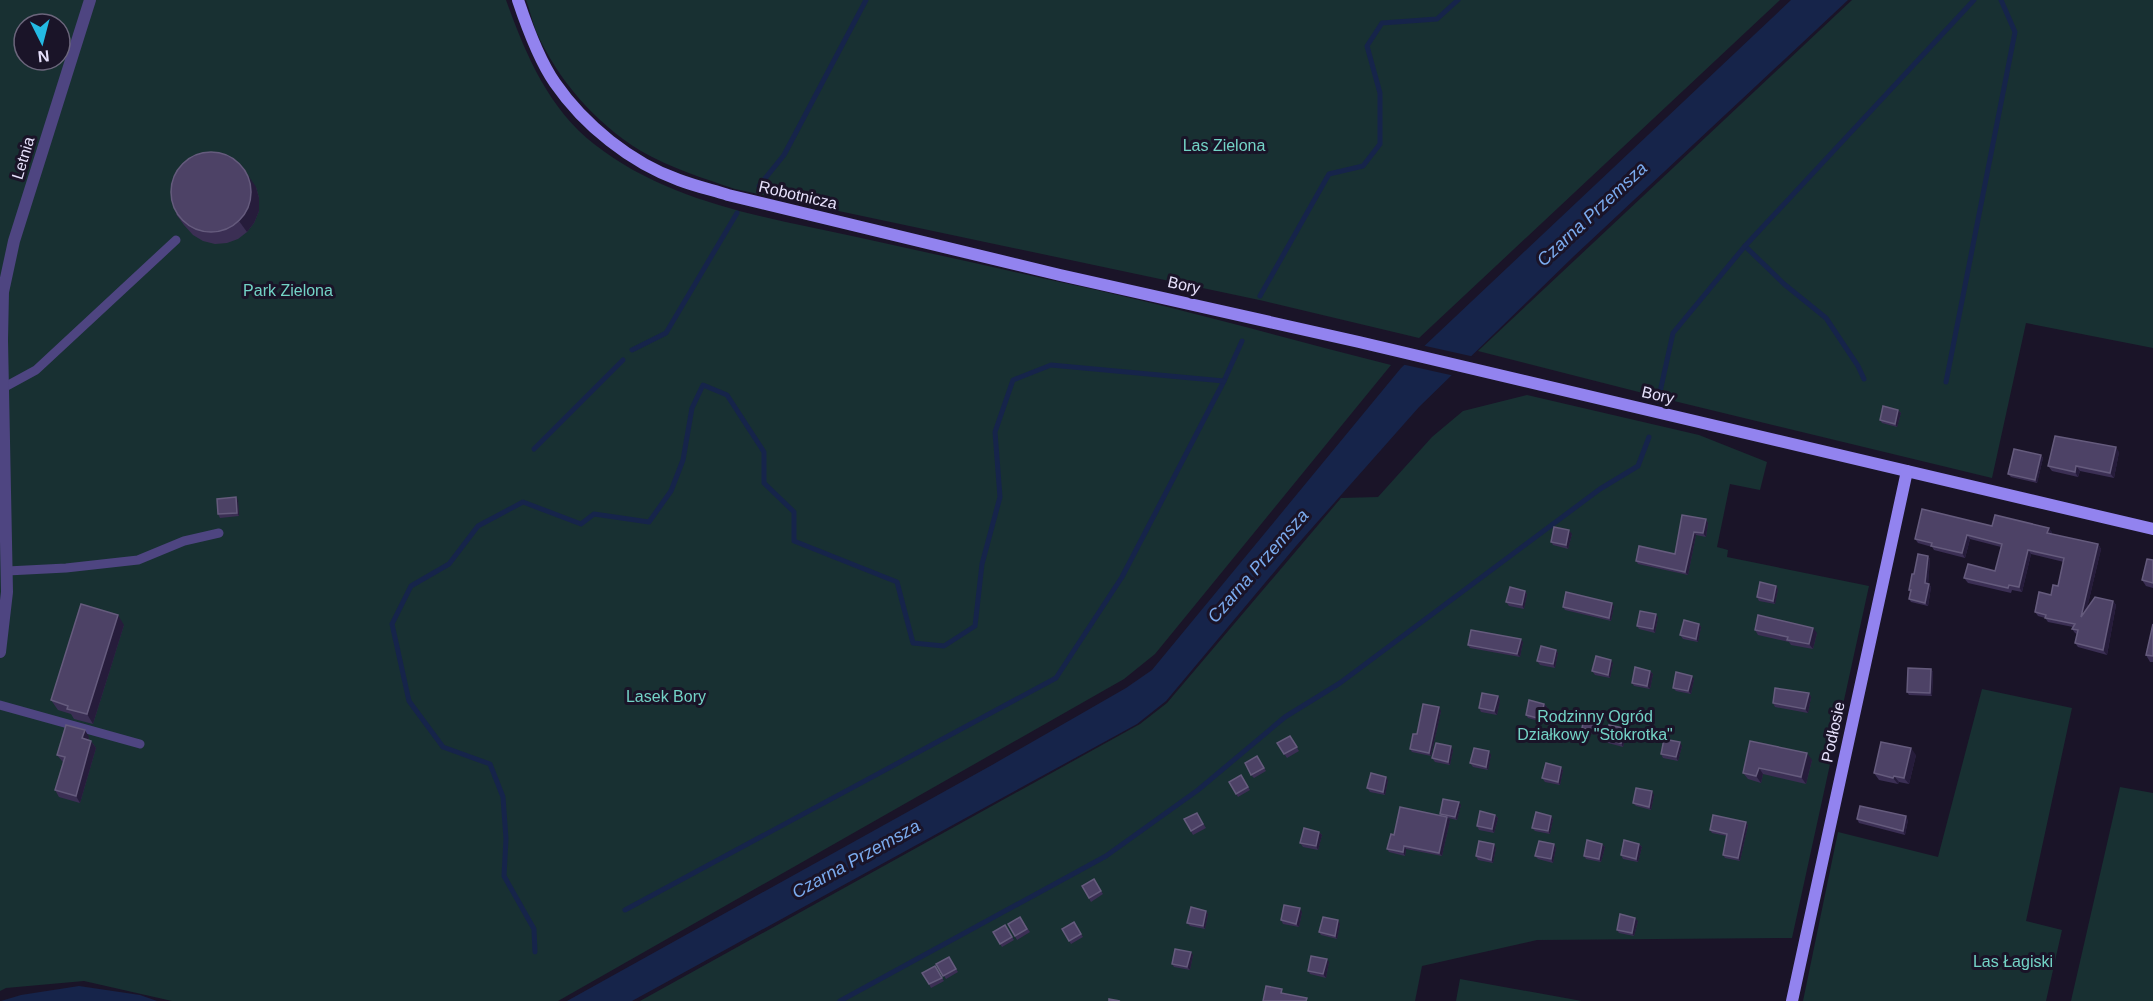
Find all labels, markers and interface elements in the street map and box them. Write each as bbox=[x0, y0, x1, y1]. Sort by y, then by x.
north arrow bbox=[12, 12, 72, 72]
text: N bbox=[37, 47, 50, 65]
street label: Letnia bbox=[8, 135, 38, 181]
park label: Las Zielona bbox=[1183, 137, 1265, 154]
water label: Czarna Przemsza bbox=[1533, 158, 1651, 270]
street label: Robotnicza bbox=[757, 178, 839, 212]
street label: Bory bbox=[1166, 273, 1202, 297]
park label: Park Zielona bbox=[243, 282, 333, 299]
street label: Bory bbox=[1640, 383, 1676, 407]
water label: Czarna Przemsza bbox=[1204, 505, 1312, 627]
park label: Lasek Bory bbox=[626, 688, 706, 705]
street label: Podłosie bbox=[1818, 700, 1848, 764]
park label: Rodzinny Ogród Działkowy "Stokrotka" bbox=[1517, 708, 1673, 743]
water label: Czarna Przemsza bbox=[789, 816, 923, 902]
park label: Las Łagiski bbox=[1973, 953, 2053, 970]

